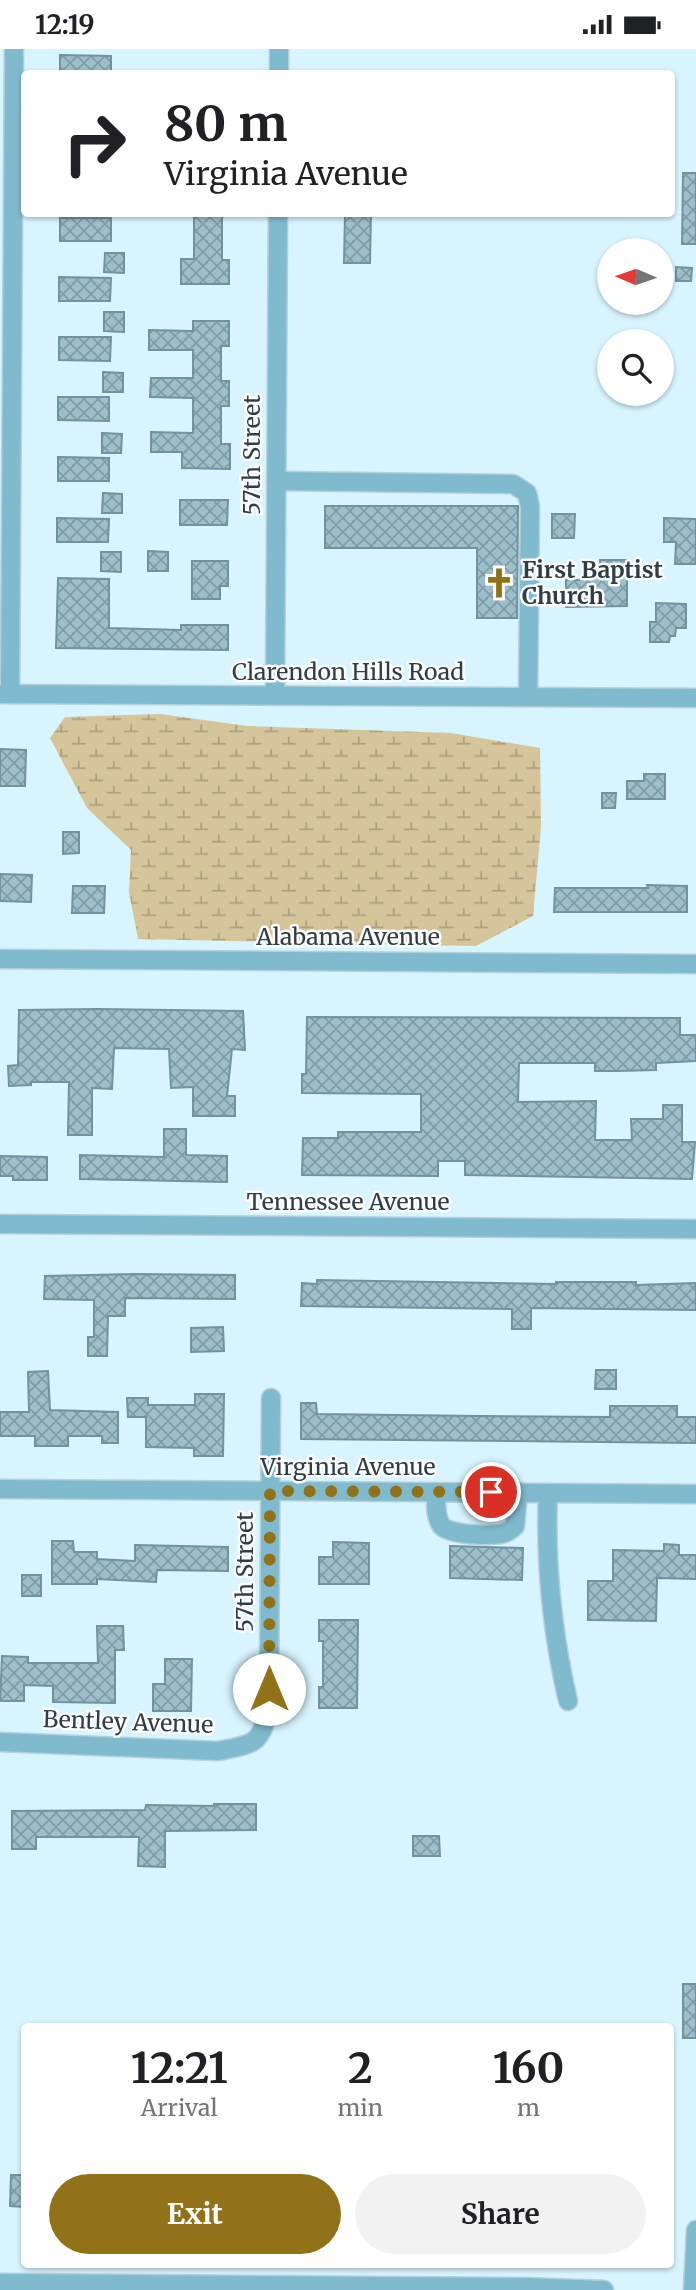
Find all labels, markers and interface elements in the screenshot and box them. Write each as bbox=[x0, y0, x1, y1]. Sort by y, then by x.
text: 12:19 bbox=[35, 8, 95, 41]
text: 80 m bbox=[164, 93, 287, 154]
icon: right bbox=[49, 98, 140, 189]
text: Virginia Avenue bbox=[164, 154, 408, 194]
north arrow bbox=[597, 238, 674, 315]
map controls bbox=[597, 238, 674, 406]
button: search bbox=[597, 329, 674, 406]
street label: 57th Street bbox=[237, 395, 266, 515]
place label: First Baptist Church bbox=[522, 555, 663, 610]
church icon: First Baptist Church bbox=[482, 566, 516, 600]
street label: Clarendon Hills Road bbox=[232, 657, 464, 686]
street label: Alabama Avenue bbox=[255, 922, 440, 951]
street label: Tennessee Avenue bbox=[246, 1187, 450, 1216]
street label: Virginia Avenue bbox=[259, 1452, 436, 1481]
pin bbox=[461, 1462, 521, 1522]
icon: arrive bbox=[472, 1473, 510, 1511]
street label: 57th Street bbox=[230, 1512, 259, 1632]
position arrow bbox=[232, 1652, 306, 1726]
street label: Bentley Avenue bbox=[42, 1704, 214, 1739]
text: 12:21 bbox=[131, 2042, 228, 2094]
text: 2 bbox=[348, 2042, 373, 2094]
text: 160 bbox=[493, 2042, 564, 2094]
text: Arrival bbox=[141, 2093, 218, 2122]
text: min bbox=[337, 2093, 383, 2122]
text: m bbox=[517, 2093, 540, 2122]
button: Exit bbox=[49, 2174, 341, 2254]
button: Share bbox=[355, 2174, 646, 2254]

